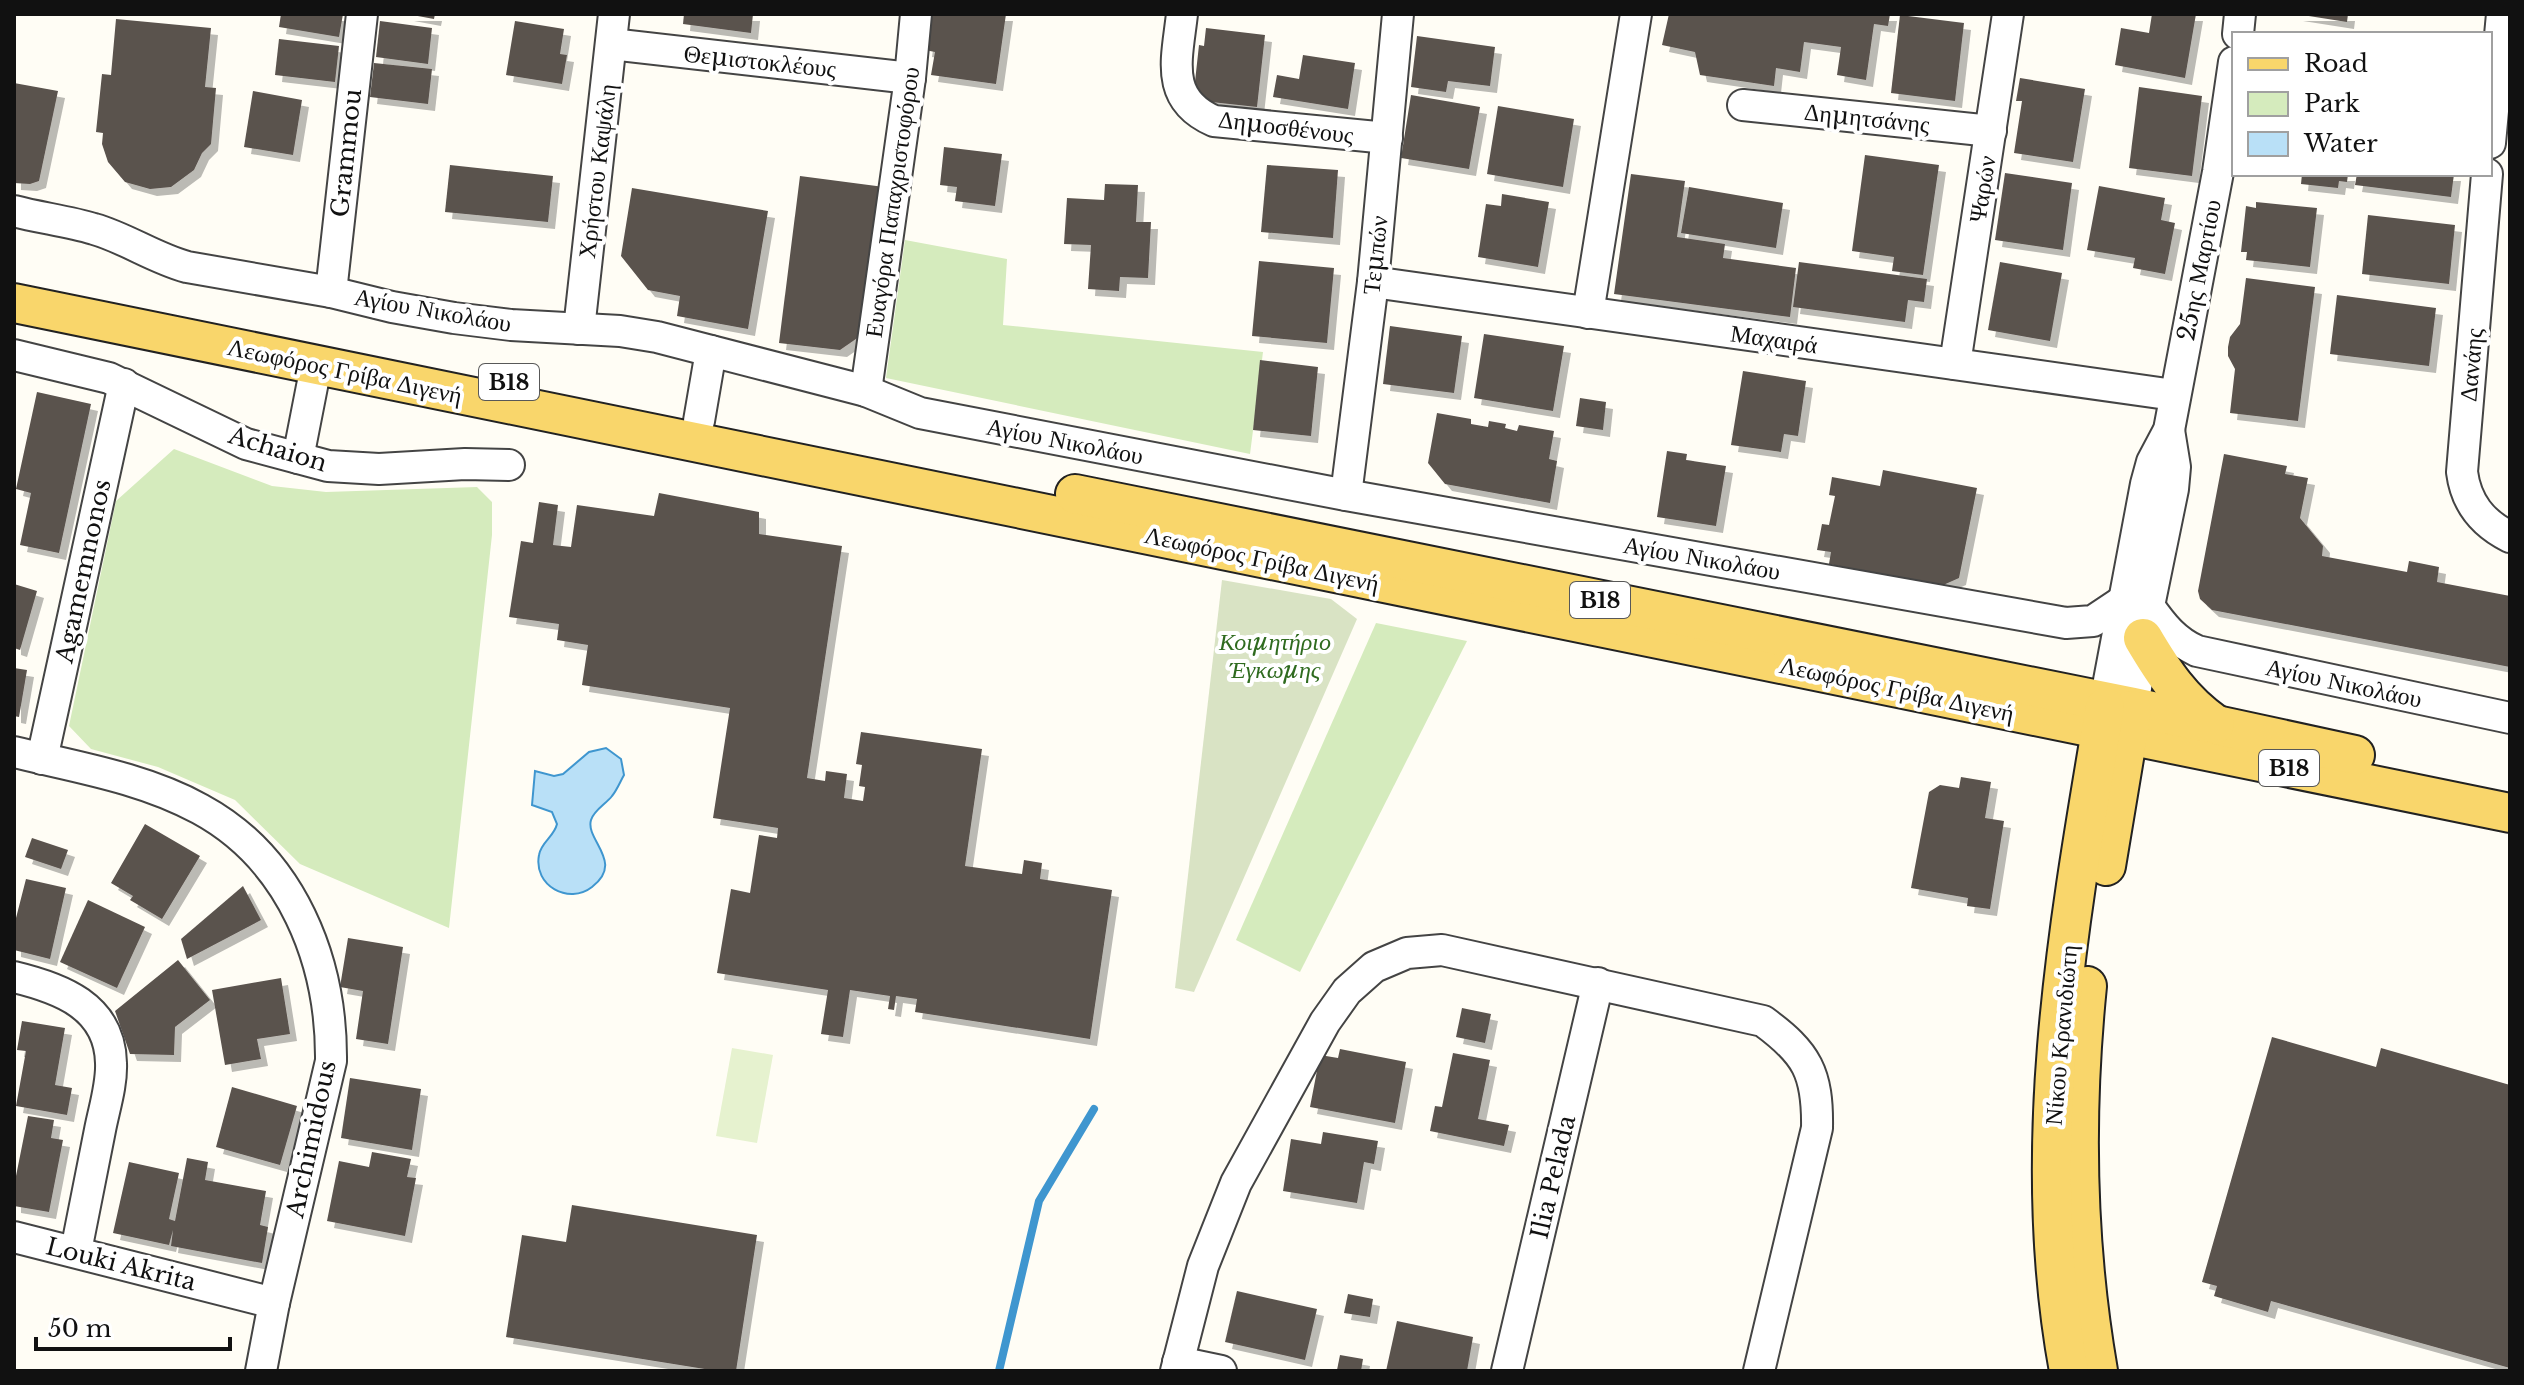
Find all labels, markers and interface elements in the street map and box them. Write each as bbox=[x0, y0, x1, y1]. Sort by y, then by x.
legend bbox=[2232, 32, 2492, 176]
street label: Θεμιστοκλέους bbox=[682, 39, 838, 83]
text: Road bbox=[2304, 49, 2368, 78]
street label: Ευαγόρα Παπαχριστοφόρου bbox=[859, 65, 925, 339]
street label: Χρήστου Καψάλη bbox=[572, 82, 622, 260]
street label: Grammou bbox=[325, 87, 367, 219]
text: Park bbox=[2304, 89, 2360, 118]
street label: Δημητσάνης bbox=[1803, 97, 1932, 139]
street label: Δημοσθένους bbox=[1217, 104, 1356, 150]
text: Water bbox=[2303, 129, 2378, 158]
street label: Ψαρών bbox=[1962, 153, 2002, 225]
street label: 25ης Μαρτίου bbox=[2171, 197, 2227, 343]
street label: Τεμπών bbox=[1356, 214, 1394, 296]
street label: Αγίου Νικολάου bbox=[352, 282, 514, 338]
street label: Μαχαιρά bbox=[1729, 319, 1820, 360]
street label: Δανάης bbox=[2453, 327, 2489, 403]
street label: Λεωφόρος Γρίβα Διγενή bbox=[225, 332, 465, 410]
road number: B18 bbox=[479, 364, 539, 400]
street label: Αγίου Νικολάου bbox=[984, 412, 1146, 470]
street label: Achaion bbox=[224, 420, 331, 478]
street label: Agamemnonos bbox=[49, 477, 117, 666]
street label: Λεωφόρος Γρίβα Διγενή bbox=[1142, 520, 1382, 598]
street label: Αγίου Νικολάου bbox=[1621, 530, 1783, 586]
road number: B18 bbox=[1570, 582, 1630, 618]
park label: Κοιμητήριο Έγκωμης bbox=[1218, 627, 1331, 684]
street label: Λεωφόρος Γρίβα Διγενή bbox=[1777, 650, 2017, 728]
street label: Αγίου Νικολάου bbox=[2263, 652, 2425, 714]
road number: B18 bbox=[2259, 750, 2319, 786]
street label: Νίκου Κρανιδιώτη bbox=[2039, 944, 2083, 1126]
street label: Archimidous bbox=[280, 1058, 342, 1221]
street label: Ilia Pelada bbox=[1525, 1112, 1581, 1242]
street label: Louki Akrita bbox=[43, 1231, 200, 1297]
scale bar bbox=[36, 1301, 230, 1351]
text: 50 m bbox=[48, 1314, 112, 1343]

